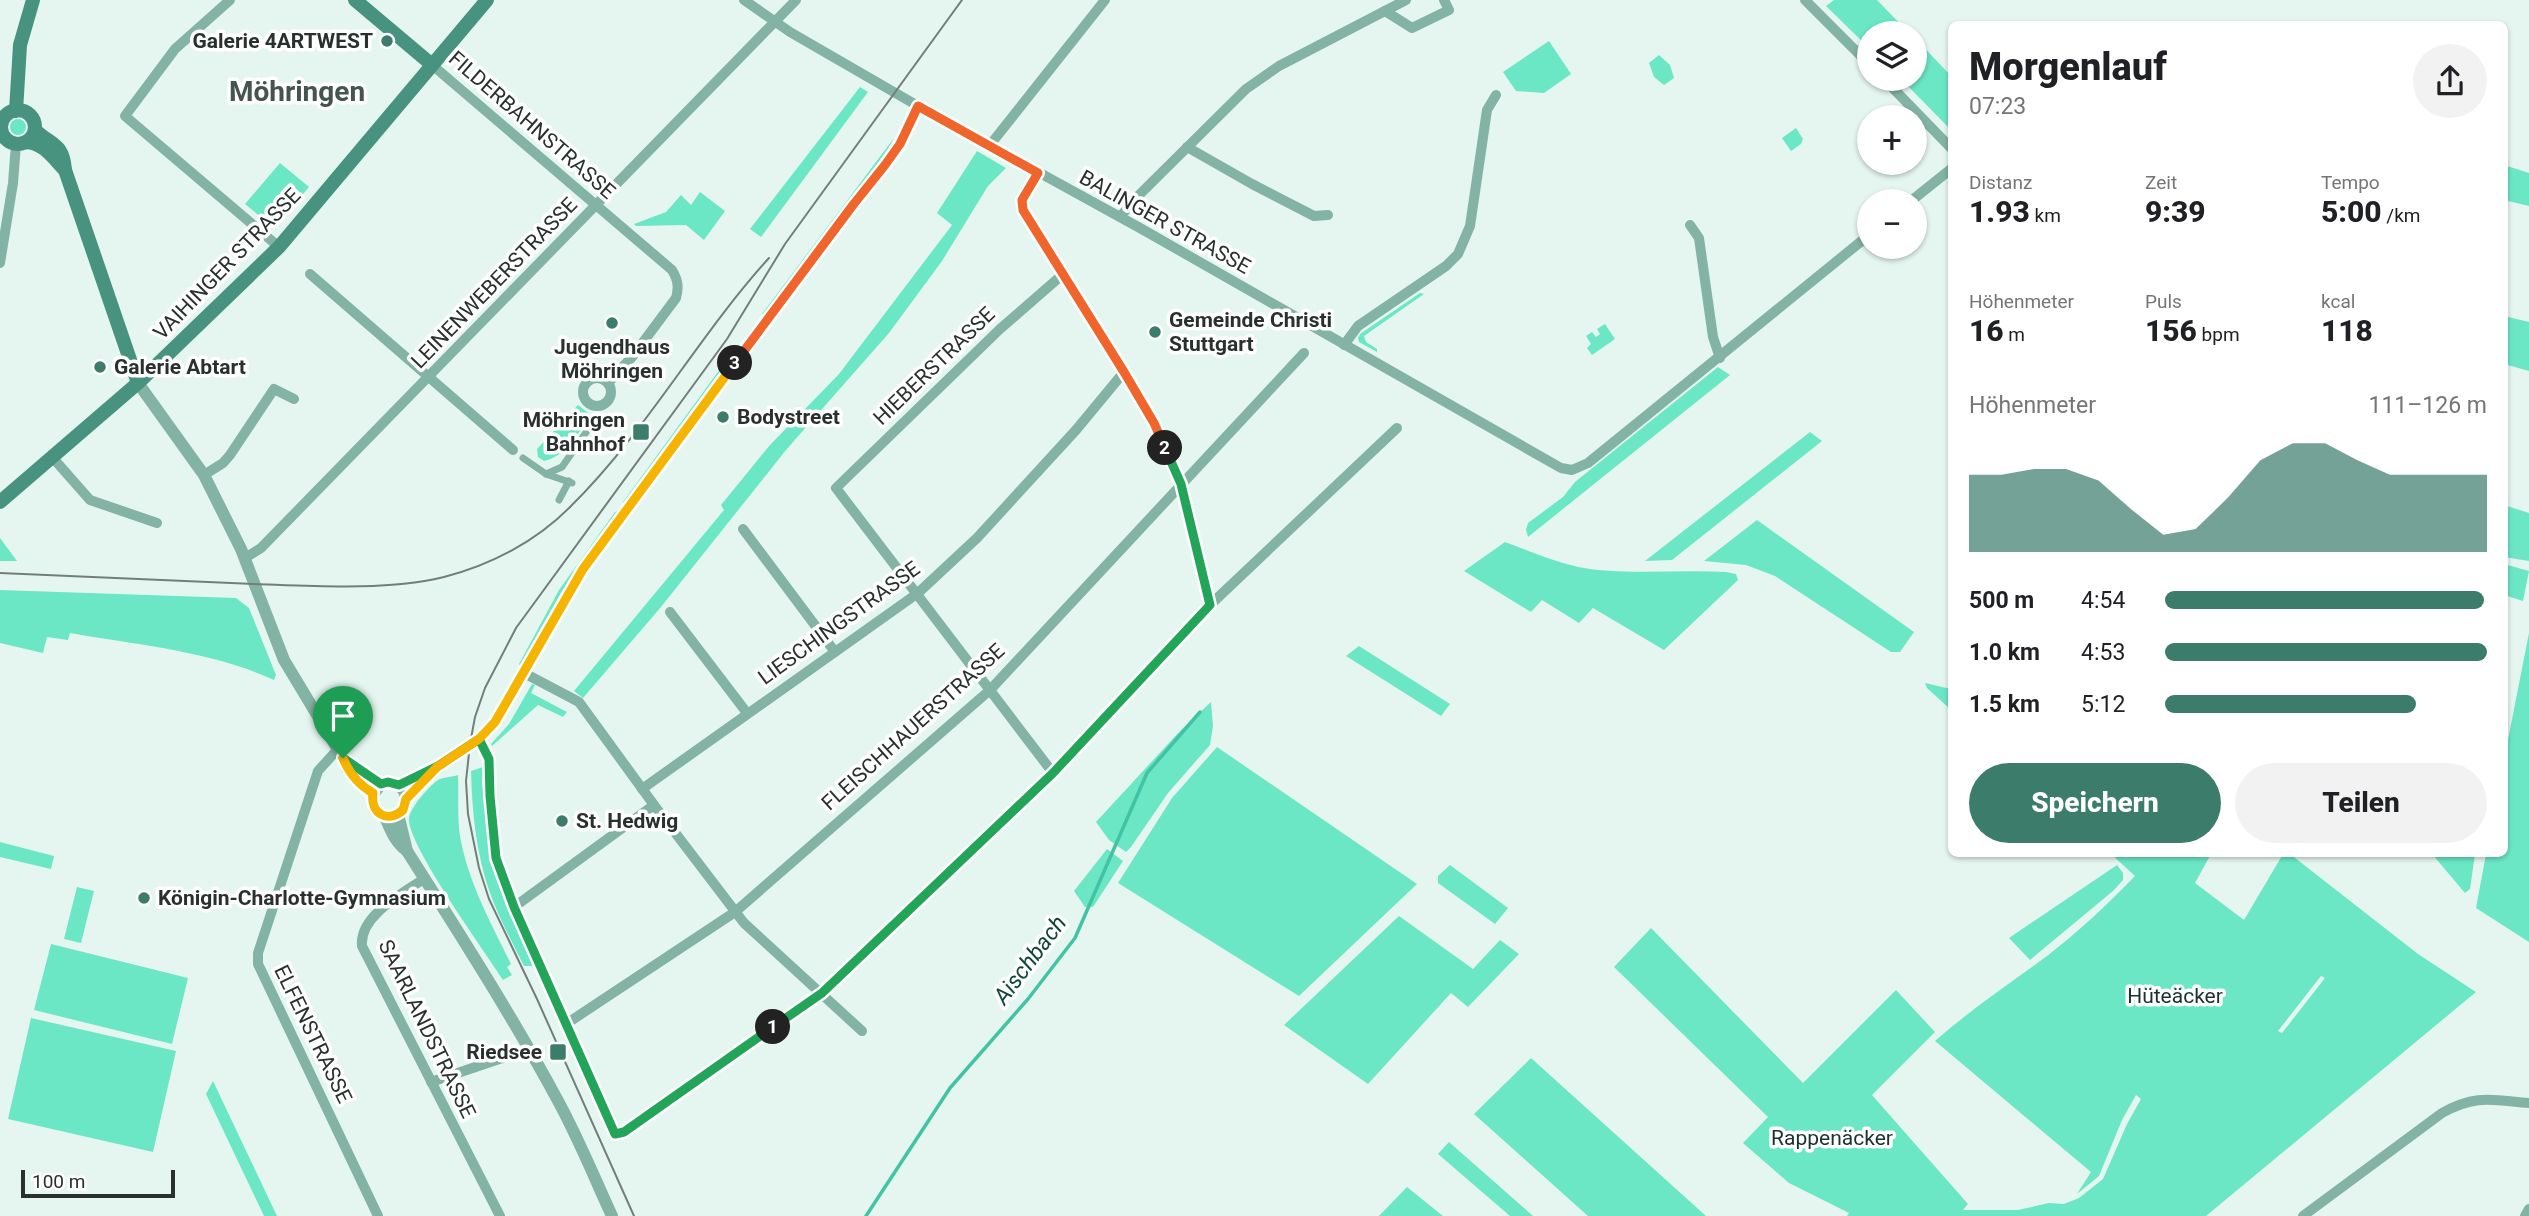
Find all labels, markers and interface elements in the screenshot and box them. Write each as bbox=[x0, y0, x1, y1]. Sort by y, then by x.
map controls bbox=[1857, 21, 1927, 259]
button: layers bbox=[1857, 21, 1927, 91]
place label: Galerie 4ARTWEST bbox=[192, 29, 373, 53]
marker: Galerie 4ARTWEST bbox=[379, 33, 395, 49]
button: share bbox=[2413, 44, 2487, 118]
text: Morgenlauf bbox=[1969, 45, 2167, 89]
street label: FILDERBAHNSTRASSE bbox=[444, 46, 620, 204]
district label: Möhringen bbox=[229, 75, 365, 108]
text: 07:23 bbox=[1969, 93, 2026, 120]
button: + bbox=[1857, 105, 1927, 175]
street label: BALINGER STRASSE bbox=[1075, 165, 1255, 279]
text: Distanz bbox=[1969, 171, 2032, 194]
text: Zeit bbox=[2145, 171, 2177, 194]
text: Tempo bbox=[2321, 171, 2380, 194]
street label: VAIHINGER STRASSE bbox=[149, 183, 305, 344]
button: − bbox=[1857, 189, 1927, 259]
street label: LEINENWEBERSTRASSE bbox=[406, 193, 582, 373]
text: 1.93 bbox=[1969, 194, 2030, 229]
text: 9:39 bbox=[2145, 194, 2206, 229]
text: 5:00 bbox=[2321, 194, 2382, 229]
text: km bbox=[2030, 204, 2061, 227]
text: /km bbox=[2382, 204, 2421, 227]
text: Höhenmeter bbox=[1969, 290, 2074, 313]
text: Puls bbox=[2145, 290, 2182, 313]
text: kcal bbox=[2321, 290, 2355, 313]
street label: HIEBERSTRASSE bbox=[868, 302, 1000, 430]
place label: Gemeinde Christi Stuttgart bbox=[1169, 308, 1332, 356]
text: 16 bbox=[1969, 313, 2004, 348]
text: 156 bbox=[2145, 313, 2197, 348]
text: 118 bbox=[2321, 313, 2373, 348]
marker: Jugendhaus Möhringen bbox=[604, 315, 620, 331]
text: m bbox=[2004, 323, 2025, 346]
text: bpm bbox=[2197, 323, 2240, 346]
marker: Gemeinde Christi Stuttgart bbox=[1147, 324, 1163, 340]
place label: Jugendhaus Möhringen bbox=[554, 335, 670, 383]
pin: 3 bbox=[718, 346, 752, 380]
text: 3 bbox=[729, 351, 740, 374]
place label: Galerie Abtart bbox=[114, 355, 246, 379]
marker: Galerie Abtart bbox=[92, 359, 108, 375]
text: Höhenmeter bbox=[1969, 392, 2096, 419]
text: 111–126 m bbox=[2368, 392, 2487, 419]
place label: Bodystreet bbox=[737, 405, 840, 429]
place label: Möhringen Bahnhof bbox=[523, 408, 625, 456]
marker: Bodystreet bbox=[715, 409, 731, 425]
marker: Möhringen Bahnhof bbox=[631, 422, 651, 442]
pin: 2 bbox=[1148, 430, 1182, 466]
text: 2 bbox=[1159, 436, 1170, 459]
street label: LIESCHINGSTRASSE bbox=[754, 556, 924, 690]
text: 500 m bbox=[1969, 587, 2034, 614]
text: 4:54 bbox=[2081, 587, 2125, 614]
street label: FLEISCHHAUERSTRASSE bbox=[817, 639, 1009, 815]
text: 1.0 km bbox=[1969, 639, 2040, 666]
text: 4:53 bbox=[2081, 639, 2125, 666]
pin bbox=[313, 686, 373, 758]
text: 1.5 km bbox=[1969, 691, 2040, 718]
text: 5:12 bbox=[2081, 691, 2125, 718]
icon: arrive bbox=[324, 697, 362, 735]
button: Speichern bbox=[1969, 763, 2221, 843]
button: Teilen bbox=[2235, 763, 2487, 843]
place label: St. Hedwig bbox=[576, 809, 678, 833]
marker: St. Hedwig bbox=[554, 813, 570, 829]
place label: Königin-Charlotte-Gymnasium bbox=[158, 886, 446, 910]
marker: Königin-Charlotte-Gymnasium bbox=[136, 890, 152, 906]
water label: Aischbach bbox=[987, 910, 1072, 1010]
street label: SAARLANDSTRASSE bbox=[373, 936, 481, 1122]
street label: ELFENSTRASSE bbox=[269, 961, 357, 1107]
park label: Hüteäcker bbox=[2127, 984, 2223, 1008]
pin: 1 bbox=[756, 1010, 790, 1044]
text: 1 bbox=[767, 1015, 778, 1038]
place label: Riedsee bbox=[466, 1040, 542, 1064]
marker: Riedsee bbox=[548, 1042, 568, 1062]
park label: Rappenäcker bbox=[1771, 1126, 1893, 1150]
scale bar bbox=[21, 1167, 175, 1199]
text: 100 m bbox=[32, 1170, 85, 1193]

